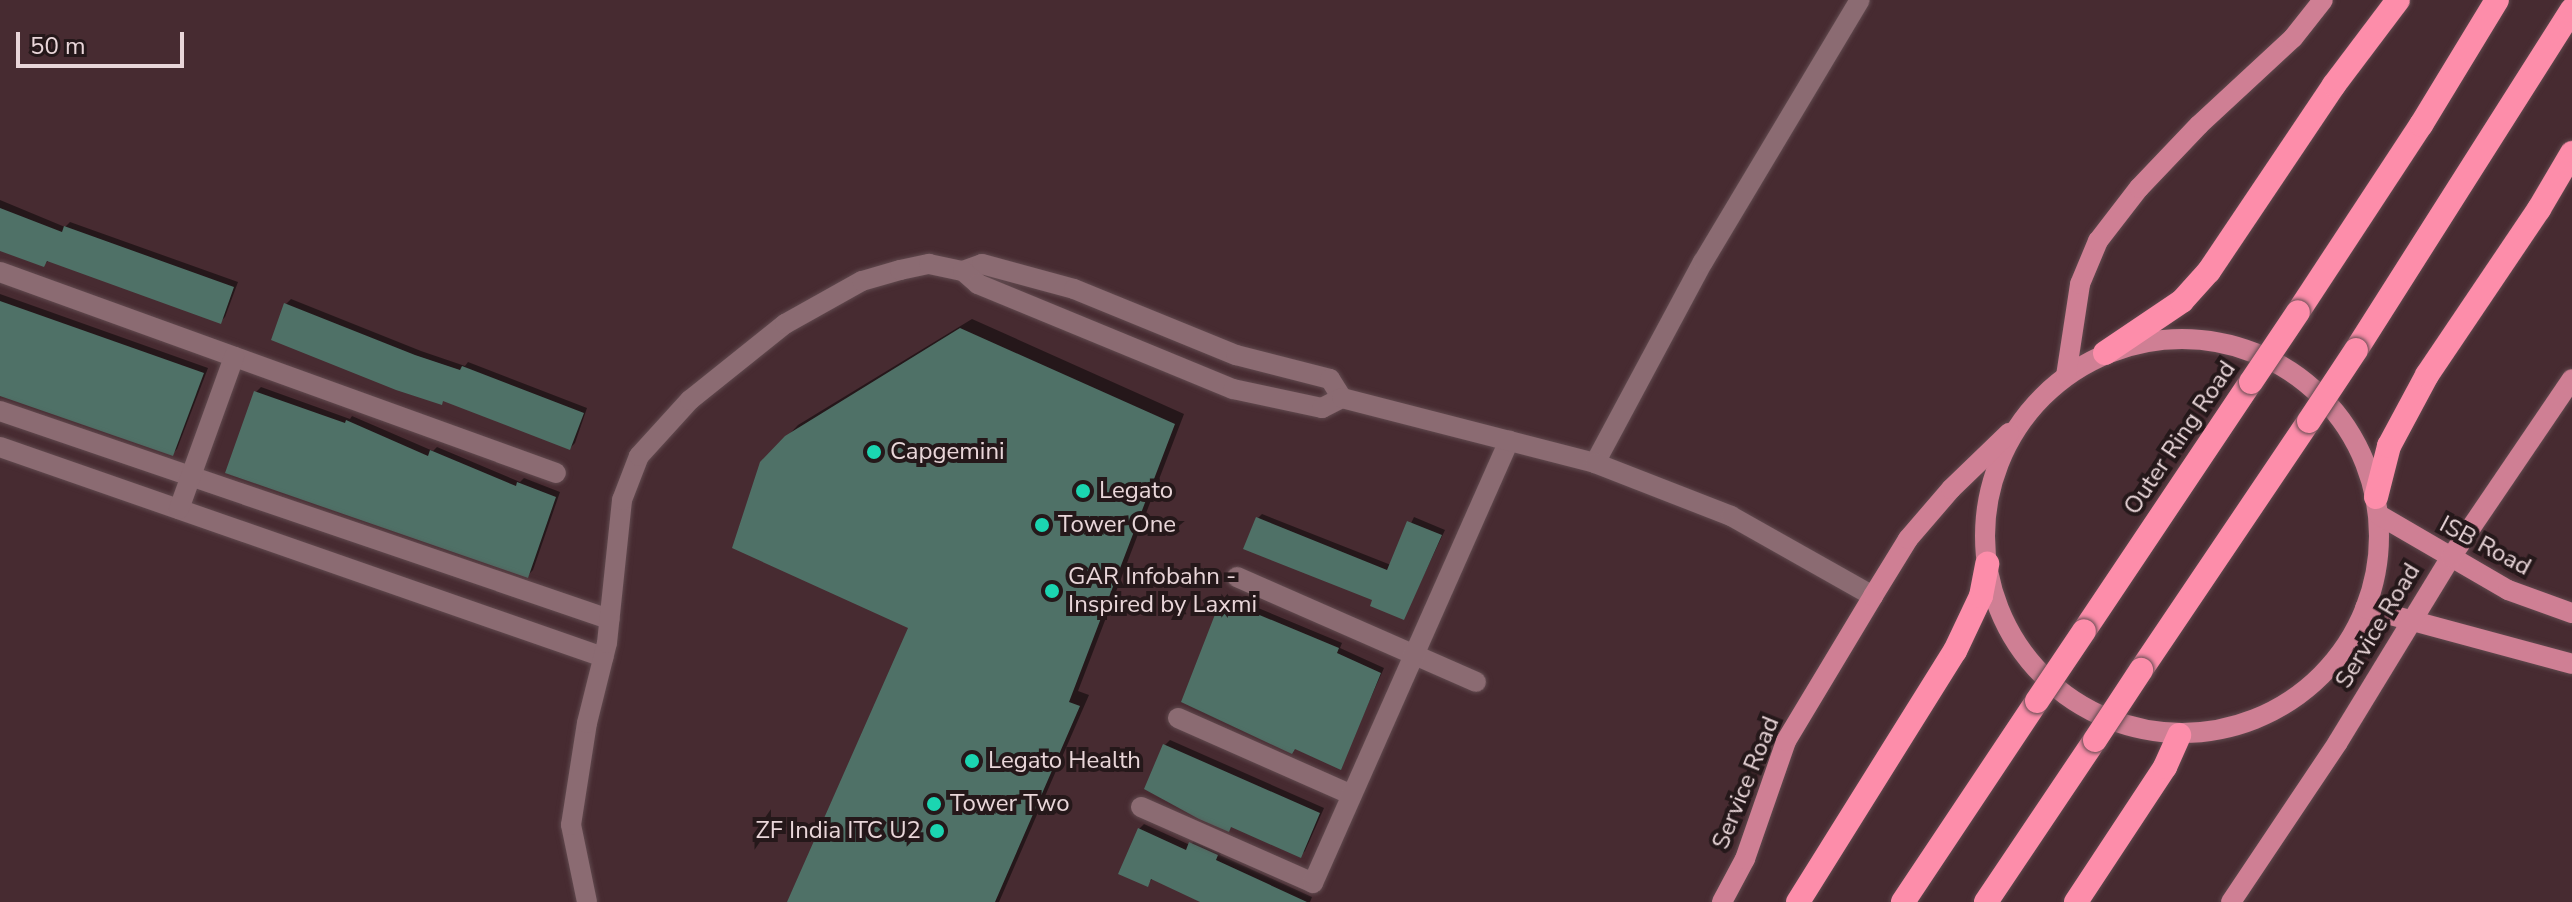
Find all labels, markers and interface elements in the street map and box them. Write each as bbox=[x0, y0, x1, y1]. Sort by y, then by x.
scale bar bbox=[20, 16, 188, 66]
text: 50 m bbox=[30, 30, 86, 62]
street label: Outer Ring Road bbox=[2118, 356, 2242, 520]
place label: Capgemini bbox=[890, 438, 1005, 466]
marker: Capgemini bbox=[865, 443, 883, 461]
place label: Legato bbox=[1099, 477, 1173, 505]
marker: Legato bbox=[1074, 482, 1092, 500]
street label: ISB Road bbox=[2434, 510, 2536, 582]
place label: Tower One bbox=[1058, 511, 1176, 539]
marker: Tower One bbox=[1033, 516, 1051, 534]
street label: Service Road bbox=[2329, 558, 2427, 694]
place label: GAR Infobahn - Inspired by Laxmi bbox=[1068, 563, 1257, 619]
marker: GAR Infobahn - Inspired by Laxmi bbox=[1043, 582, 1061, 600]
street label: Service Road bbox=[1706, 713, 1786, 853]
place label: Legato Health bbox=[988, 747, 1141, 775]
marker: Legato Health bbox=[963, 752, 981, 770]
place label: Tower Two bbox=[950, 790, 1070, 818]
marker: Tower Two bbox=[925, 795, 943, 813]
place label: ZF India ITC U2 bbox=[756, 817, 921, 845]
marker: ZF India ITC U2 bbox=[928, 822, 946, 840]

